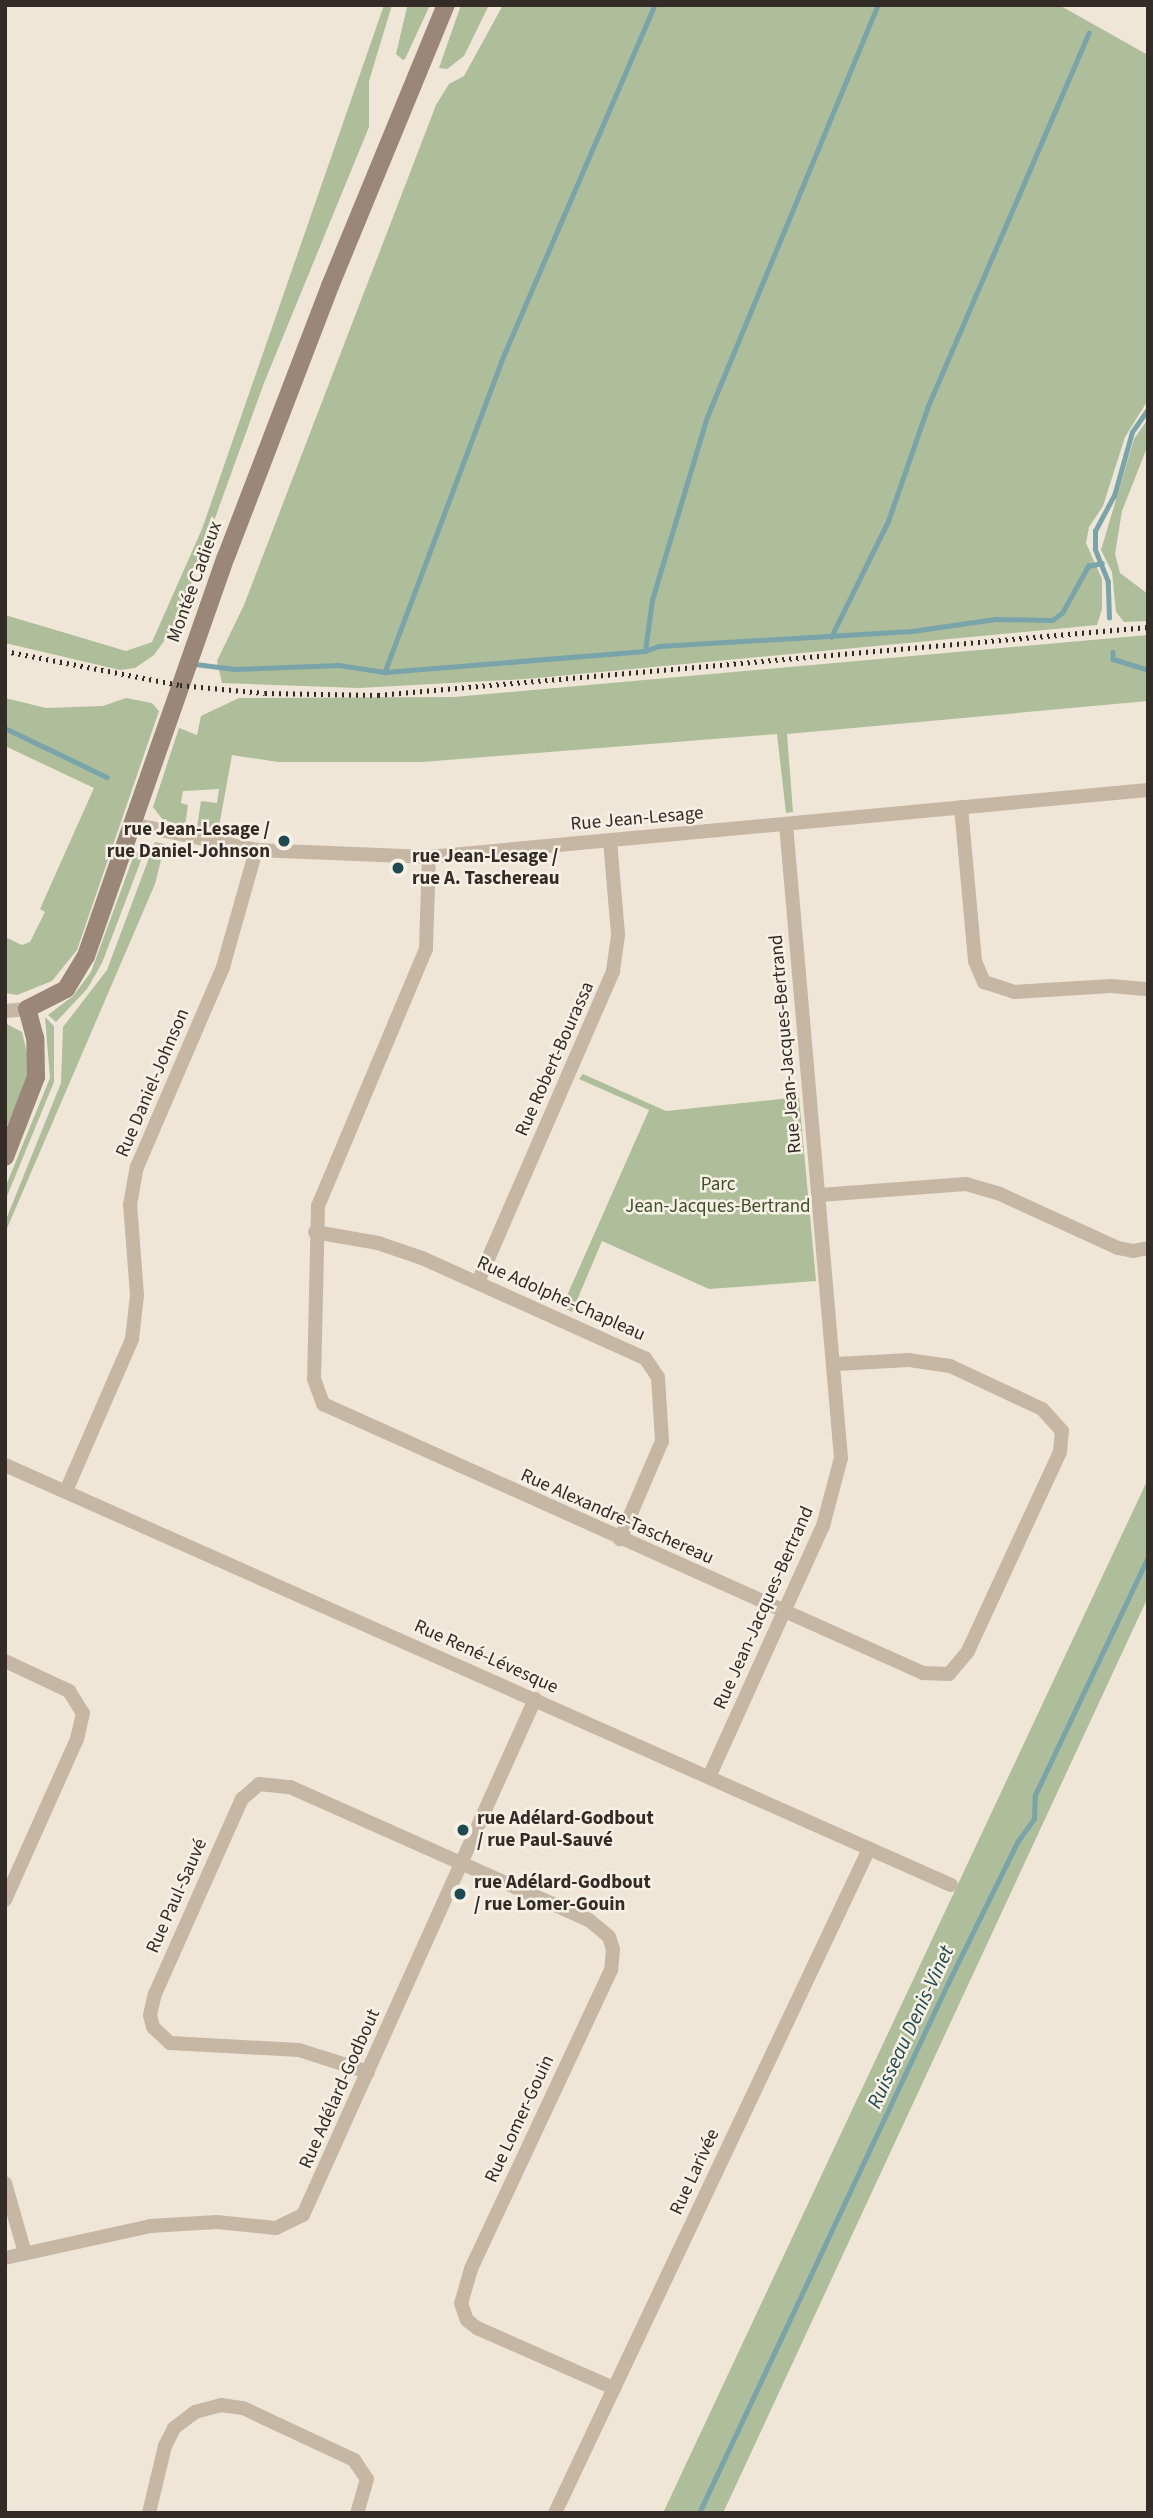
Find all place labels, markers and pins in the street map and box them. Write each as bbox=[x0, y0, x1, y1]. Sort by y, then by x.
place label: rue Jean-Lesage / rue Daniel-Johnson bbox=[107, 819, 270, 863]
marker: rue Jean-Lesage / rue Daniel-Johnson bbox=[276, 833, 292, 849]
place label: rue Jean-Lesage / rue A. Taschereau bbox=[412, 846, 560, 890]
marker: rue Jean-Lesage / rue A. Taschereau bbox=[390, 860, 406, 876]
place label: rue Adélard-Godbout / rue Paul-Sauvé bbox=[477, 1808, 654, 1852]
marker: rue Adélard-Godbout / rue Paul-Sauvé bbox=[455, 1822, 471, 1838]
place label: rue Adélard-Godbout / rue Lomer-Gouin bbox=[474, 1872, 651, 1916]
marker: rue Adélard-Godbout / rue Lomer-Gouin bbox=[452, 1886, 468, 1902]

